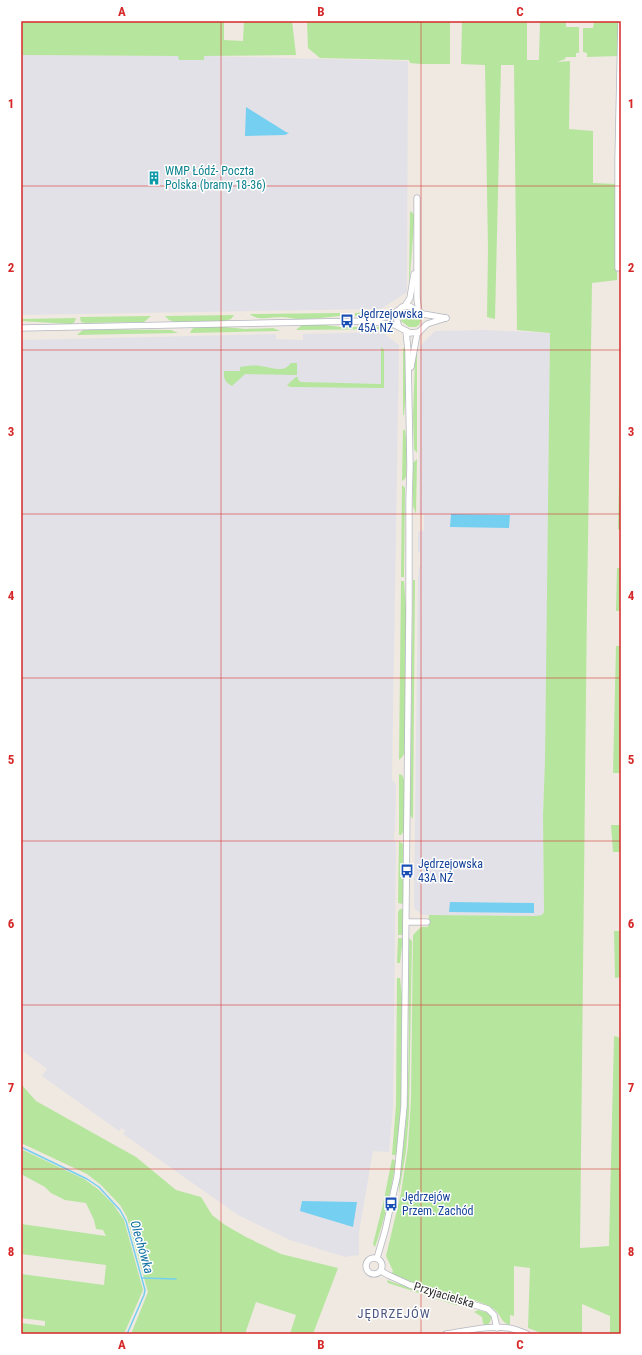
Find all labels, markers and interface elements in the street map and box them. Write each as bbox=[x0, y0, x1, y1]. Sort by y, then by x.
text: A bbox=[118, 4, 126, 19]
text: B bbox=[317, 4, 325, 19]
text: C bbox=[516, 4, 524, 19]
text: 1 bbox=[8, 96, 14, 111]
text: 1 bbox=[628, 96, 634, 111]
place label: WMP Łódź- Poczta Polska (bramy 18-36) bbox=[165, 164, 266, 192]
building icon: WMP Łódź- Poczta Polska (bramy 18-36) bbox=[146, 170, 162, 186]
text: 2 bbox=[8, 260, 15, 275]
text: 2 bbox=[628, 260, 635, 275]
place label: Jędrzejowska 45A NŻ bbox=[358, 307, 423, 335]
bus stop icon: Jędrzejowska 45A NŻ bbox=[339, 313, 355, 329]
text: 3 bbox=[8, 424, 14, 439]
text: 3 bbox=[628, 424, 634, 439]
text: 4 bbox=[8, 588, 15, 603]
text: 4 bbox=[628, 588, 635, 603]
text: 5 bbox=[8, 752, 15, 767]
text: 5 bbox=[628, 752, 635, 767]
place label: Jędrzejowska 43A NŻ bbox=[418, 857, 483, 885]
bus stop icon: Jędrzejowska 43A NŻ bbox=[399, 863, 415, 879]
text: 6 bbox=[8, 916, 15, 931]
text: 6 bbox=[628, 916, 635, 931]
text: 7 bbox=[8, 1080, 15, 1095]
text: 7 bbox=[628, 1080, 635, 1095]
place label: Jędrzejów Przem. Zachód bbox=[402, 1190, 473, 1218]
bus stop icon: Jędrzejów Przem. Zachód bbox=[383, 1196, 399, 1212]
water label: Olechówka bbox=[127, 1219, 157, 1275]
text: 8 bbox=[8, 1244, 14, 1259]
text: 8 bbox=[628, 1244, 634, 1259]
street label: Przyjacielska bbox=[412, 1279, 476, 1311]
district label: JĘDRZEJÓW bbox=[357, 1306, 431, 1321]
text: A bbox=[118, 1337, 126, 1352]
text: B bbox=[317, 1337, 325, 1352]
text: C bbox=[516, 1337, 524, 1352]

